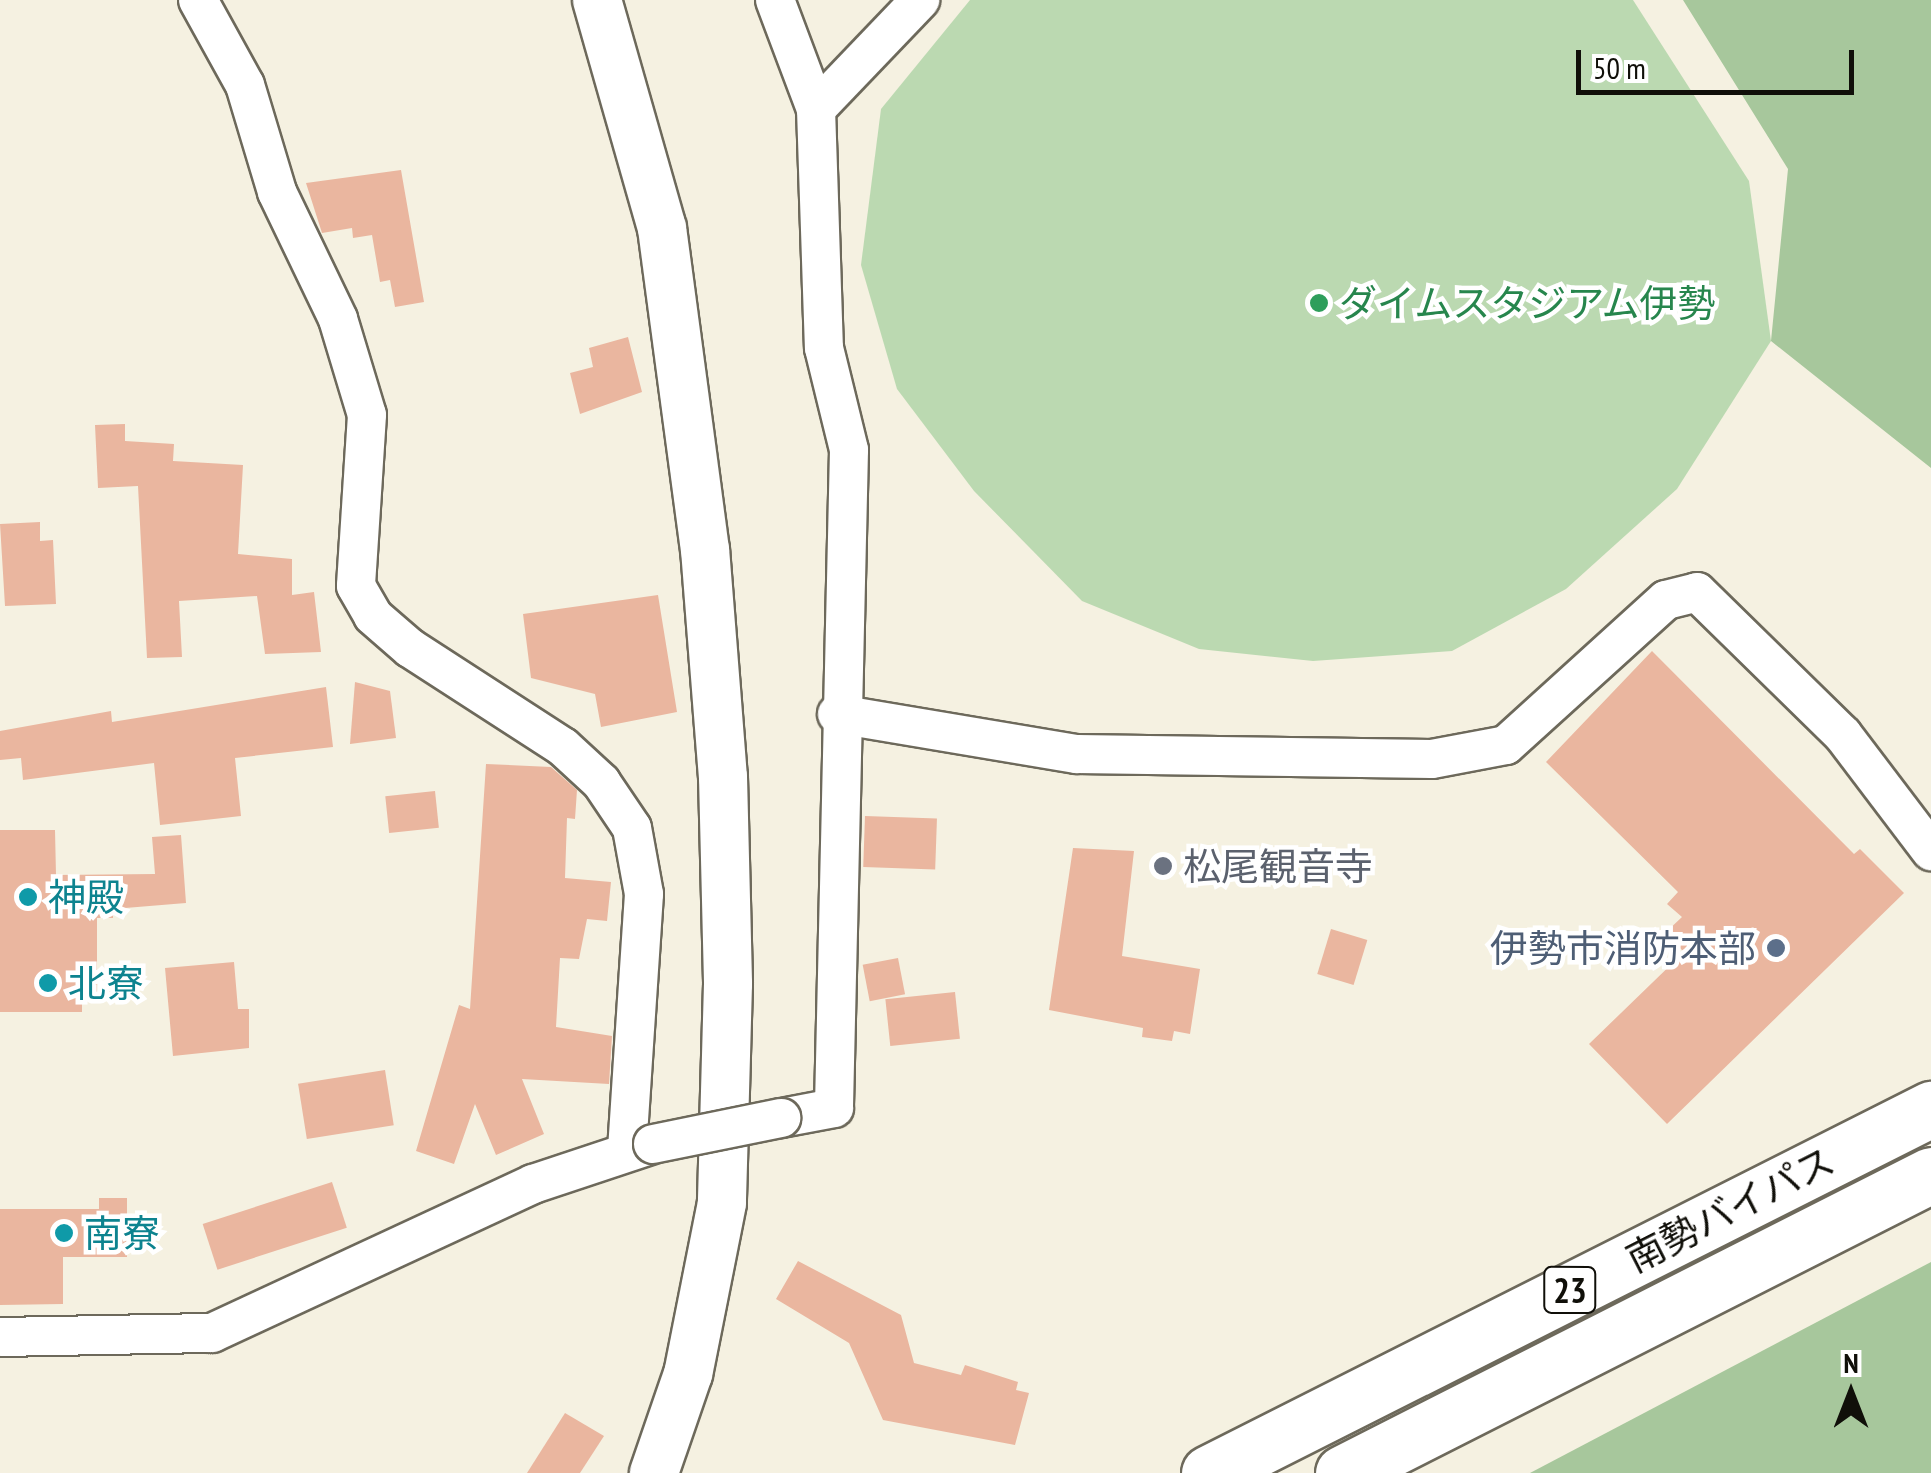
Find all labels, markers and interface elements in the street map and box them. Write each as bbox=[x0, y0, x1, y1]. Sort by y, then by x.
scale bar bbox=[1581, 30, 1858, 92]
text: 50 m bbox=[1593, 48, 1646, 87]
place label: ダイムスタジアム伊勢 bbox=[1339, 280, 1719, 326]
marker: ダイムスタジアム伊勢 bbox=[1308, 292, 1330, 314]
place label: 松尾観音寺 bbox=[1183, 843, 1373, 889]
marker: 松尾観音寺 bbox=[1152, 855, 1174, 877]
place label: 神殿 bbox=[48, 874, 124, 920]
marker: 神殿 bbox=[17, 886, 39, 908]
place label: 伊勢市消防本部 bbox=[1490, 925, 1756, 971]
marker: 伊勢市消防本部 bbox=[1765, 937, 1787, 959]
place label: 北寮 bbox=[68, 960, 144, 1006]
marker: 北寮 bbox=[37, 972, 59, 994]
street label: 南勢バイパス bbox=[1618, 1137, 1842, 1281]
place label: 南寮 bbox=[84, 1210, 160, 1256]
marker: 南寮 bbox=[53, 1222, 75, 1244]
road number: 23 bbox=[1542, 1260, 1598, 1320]
north arrow bbox=[1801, 1343, 1901, 1443]
text: N bbox=[1843, 1344, 1859, 1381]

